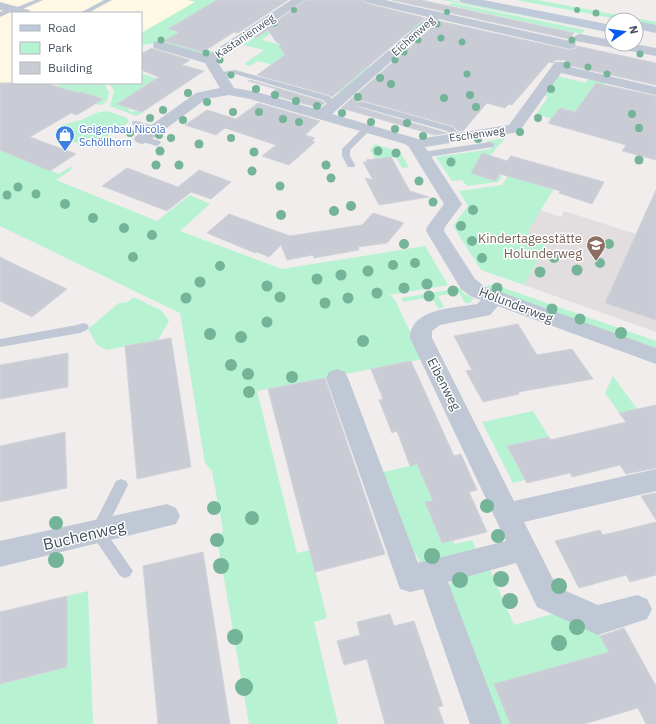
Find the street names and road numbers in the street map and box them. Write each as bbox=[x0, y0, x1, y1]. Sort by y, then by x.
street label: Kastanienweg bbox=[212, 11, 278, 61]
street label: Eichenweg bbox=[388, 13, 438, 59]
street label: Eschenweg bbox=[448, 123, 506, 145]
street label: Holunderweg bbox=[476, 283, 556, 327]
street label: Eibenweg bbox=[424, 355, 465, 413]
street label: Buchenweg bbox=[41, 516, 128, 554]

